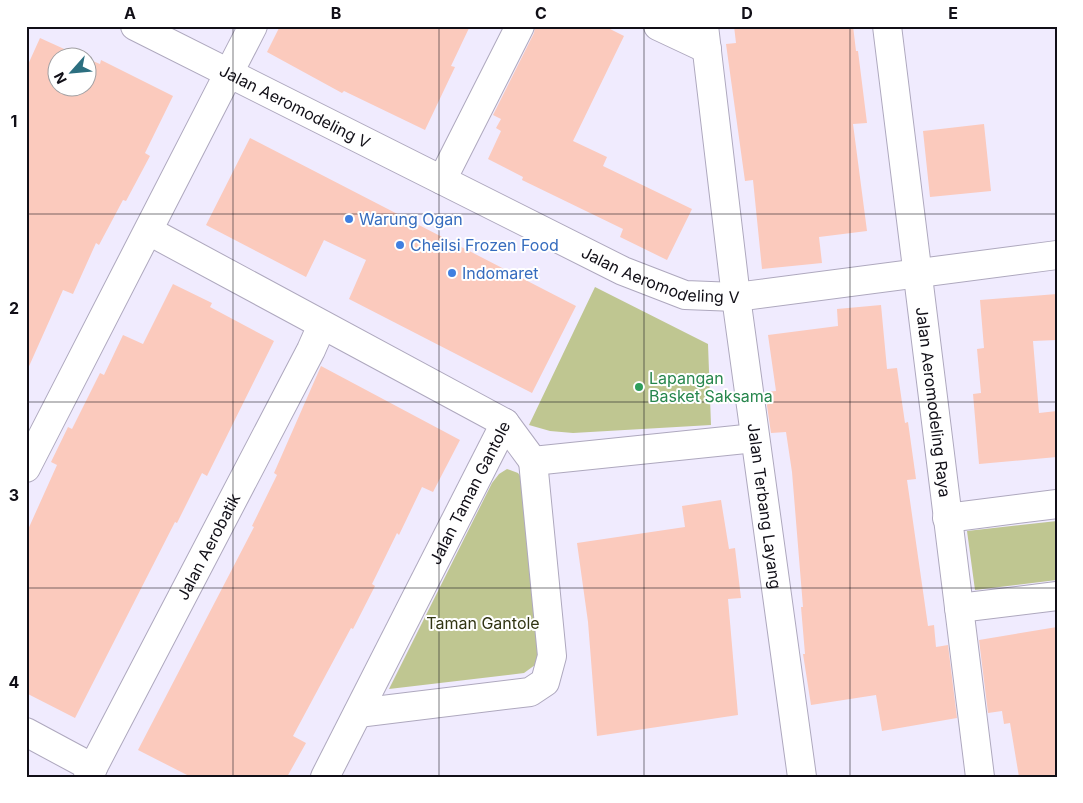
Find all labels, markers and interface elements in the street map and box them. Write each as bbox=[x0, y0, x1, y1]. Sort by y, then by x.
text: A bbox=[124, 3, 136, 23]
text: B bbox=[331, 3, 341, 23]
text: C bbox=[535, 3, 547, 23]
text: D bbox=[741, 3, 753, 23]
text: E bbox=[948, 3, 958, 23]
north arrow bbox=[48, 48, 98, 98]
street label: Jalan Aeromodeling V bbox=[216, 60, 374, 152]
text: N bbox=[50, 70, 70, 87]
text: 1 bbox=[11, 111, 17, 131]
place label: Warung Ogan bbox=[359, 209, 463, 229]
marker: Warung Ogan bbox=[343, 213, 355, 225]
place label: Cheilsi Frozen Food bbox=[410, 235, 559, 255]
marker: Cheilsi Frozen Food bbox=[394, 239, 406, 251]
street label: Jalan Aeromodeling V bbox=[578, 242, 740, 307]
place label: Indomaret bbox=[462, 263, 538, 283]
marker: Indomaret bbox=[446, 267, 458, 279]
text: 2 bbox=[9, 298, 19, 318]
street label: Jalan Aeromodeling Raya bbox=[912, 306, 955, 499]
place label: Lapangan Basket Saksama bbox=[649, 368, 773, 406]
marker: Lapangan Basket Saksama bbox=[633, 381, 645, 393]
street label: Jalan Taman Gantole bbox=[425, 418, 514, 568]
street label: Jalan Terbang Layang bbox=[743, 422, 786, 590]
text: 3 bbox=[9, 485, 19, 505]
street label: Jalan Aerobatik bbox=[172, 490, 245, 603]
park label: Taman Gantole bbox=[426, 613, 540, 633]
text: 4 bbox=[9, 672, 20, 692]

